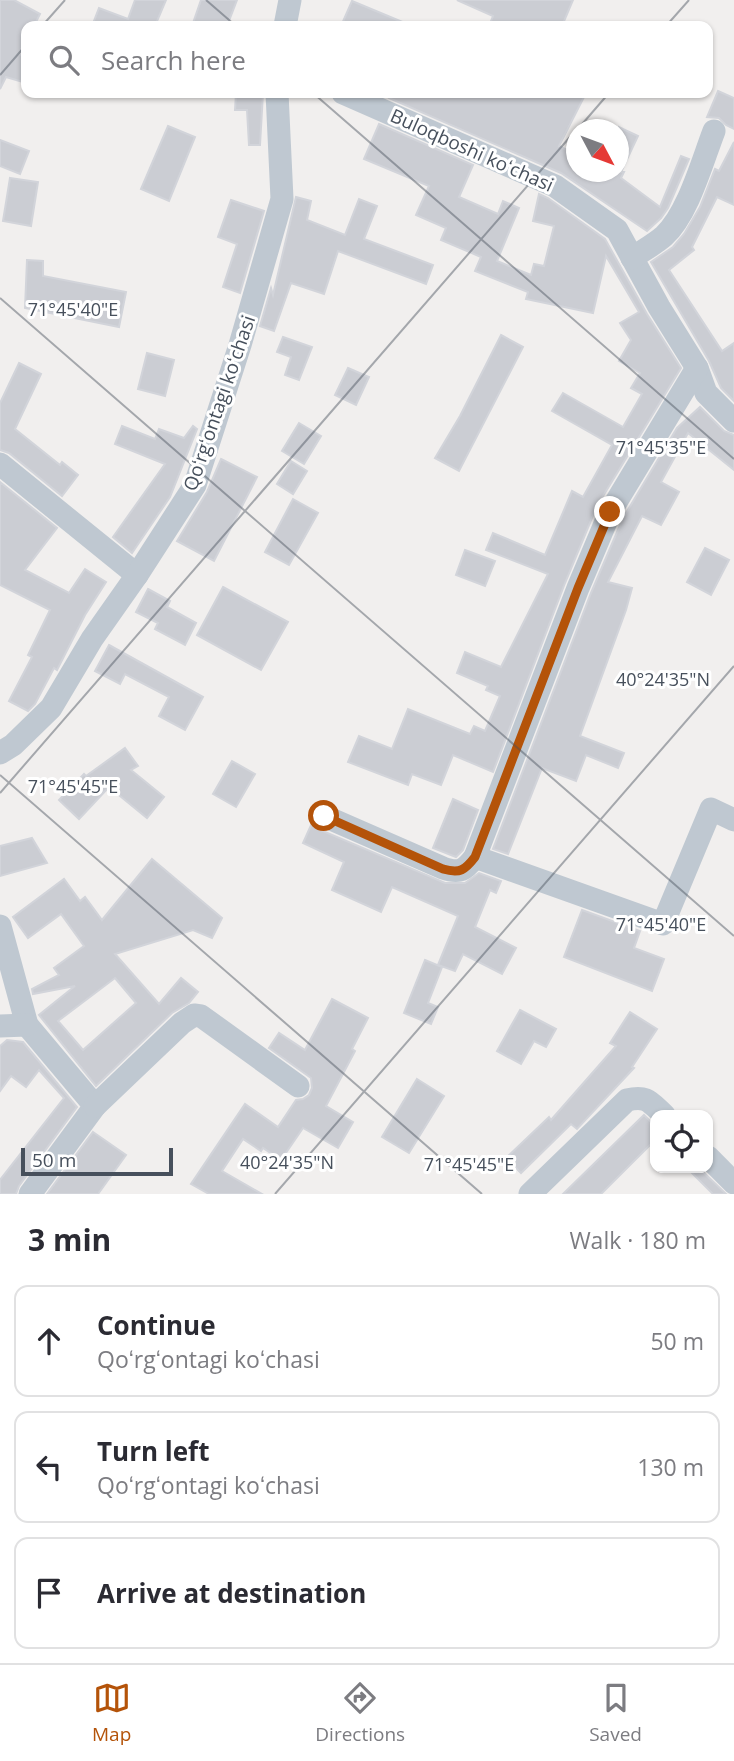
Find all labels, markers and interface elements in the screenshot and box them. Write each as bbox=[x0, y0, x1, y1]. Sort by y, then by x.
search box bbox=[21, 21, 713, 98]
icon: search bbox=[45, 41, 83, 79]
text: Search here bbox=[101, 42, 246, 78]
street label: Buloqboshi koʻchasi bbox=[386, 102, 558, 198]
north arrow bbox=[566, 119, 629, 182]
text: 71°45'40"E bbox=[28, 297, 118, 321]
street label: Qoʻrgʻontagi koʻchasi bbox=[177, 312, 261, 494]
text: 71°45'35"E bbox=[616, 435, 706, 459]
route end bbox=[594, 496, 625, 527]
text: 40°24'35"N bbox=[616, 667, 710, 691]
text: 71°45'45"E bbox=[28, 774, 118, 798]
route start bbox=[308, 800, 339, 831]
text: 71°45'40"E bbox=[616, 912, 706, 936]
map controls bbox=[650, 1110, 713, 1173]
button: locate bbox=[650, 1110, 713, 1173]
scale bar bbox=[21, 1145, 173, 1177]
text: 50 m bbox=[32, 1147, 76, 1173]
text: 40°24'35"N bbox=[240, 1150, 334, 1174]
text: 71°45'45"E bbox=[424, 1152, 514, 1176]
text: 3 min bbox=[28, 1219, 111, 1260]
text: Walk · 180 m bbox=[569, 1224, 706, 1256]
text: Continue bbox=[97, 1307, 216, 1343]
icon: ahead bbox=[30, 1322, 68, 1360]
text: 50 m bbox=[650, 1325, 704, 1357]
text: Qoʻrgʻontagi koʻchasi bbox=[97, 1343, 320, 1375]
text: Turn left bbox=[97, 1433, 209, 1469]
icon: left bbox=[30, 1448, 68, 1486]
text: 130 m bbox=[637, 1451, 704, 1483]
text: Qoʻrgʻontagi koʻchasi bbox=[97, 1469, 320, 1501]
icon: arrive bbox=[30, 1574, 68, 1612]
text: Arrive at destination bbox=[97, 1575, 366, 1611]
tab: Map bbox=[92, 1679, 131, 1747]
tab: Directions bbox=[315, 1679, 405, 1747]
tab: Saved bbox=[589, 1679, 642, 1747]

